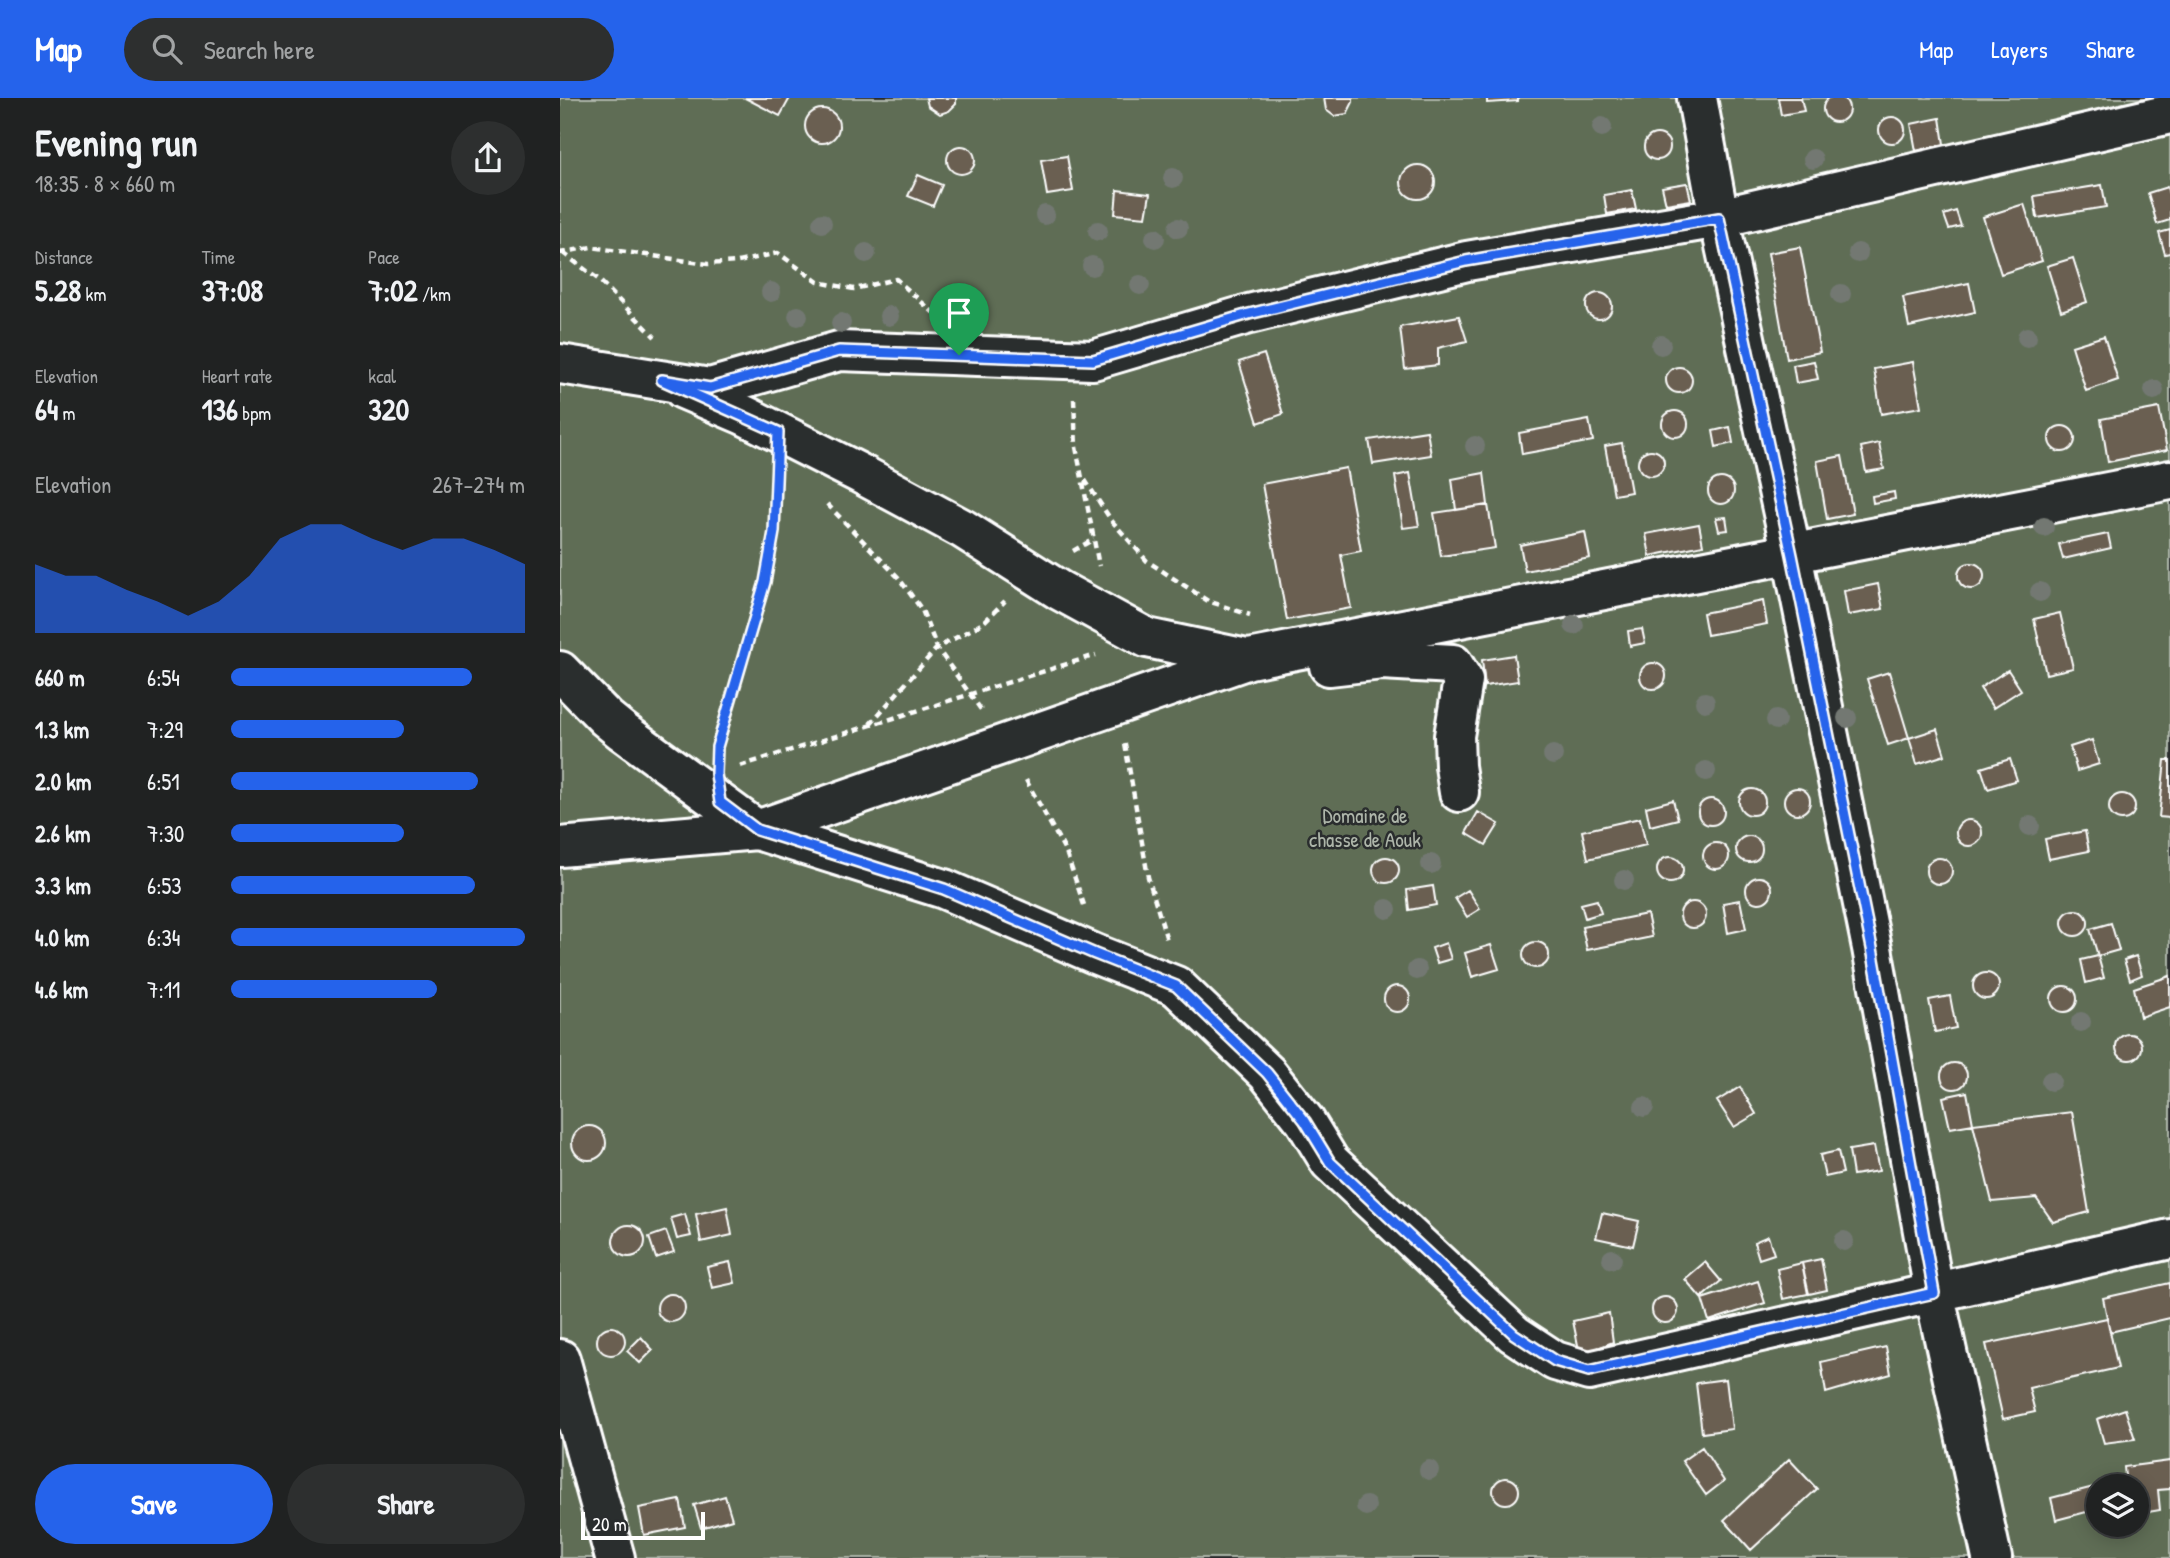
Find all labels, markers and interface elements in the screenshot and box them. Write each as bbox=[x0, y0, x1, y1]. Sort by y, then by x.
search box bbox=[124, 18, 614, 81]
text: Map bbox=[35, 27, 82, 71]
icon: search bbox=[148, 30, 186, 68]
text: Search here bbox=[204, 32, 315, 67]
text: Map bbox=[1919, 33, 1953, 65]
text: Layers bbox=[1991, 33, 2048, 65]
text: Share bbox=[2086, 33, 2135, 65]
text: Evening run bbox=[35, 116, 198, 168]
button: share bbox=[451, 121, 525, 195]
text: 18:35 · 8 × 660 m bbox=[35, 168, 175, 199]
text: Distance bbox=[35, 244, 93, 270]
text: Time bbox=[202, 244, 235, 270]
text: Pace bbox=[368, 244, 400, 270]
text: 5.28 bbox=[35, 270, 81, 310]
text: 37:08 bbox=[202, 270, 263, 310]
text: 7:02 bbox=[368, 270, 418, 310]
text: km bbox=[81, 281, 106, 307]
text: /km bbox=[418, 281, 451, 307]
pin bbox=[929, 283, 989, 355]
icon: arrive bbox=[940, 294, 978, 332]
text: Elevation bbox=[35, 363, 98, 389]
text: Heart rate bbox=[202, 363, 273, 389]
text: kcal bbox=[368, 363, 396, 389]
text: 64 bbox=[35, 389, 58, 429]
text: 136 bbox=[202, 389, 238, 429]
text: 320 bbox=[368, 389, 409, 429]
text: m bbox=[58, 400, 76, 426]
text: bpm bbox=[238, 400, 271, 426]
text: Elevation bbox=[35, 469, 111, 500]
text: 267–274 m bbox=[432, 469, 525, 500]
text: 660 m bbox=[35, 662, 85, 693]
text: 6:54 bbox=[147, 662, 180, 693]
text: 1.3 km bbox=[35, 714, 89, 745]
text: 7:29 bbox=[147, 714, 183, 745]
text: 2.0 km bbox=[35, 766, 91, 797]
text: 6:51 bbox=[147, 766, 180, 797]
park label: Domaine de chasse de Aouk bbox=[1309, 801, 1421, 854]
text: 2.6 km bbox=[35, 818, 90, 849]
text: 7:30 bbox=[147, 818, 184, 849]
text: 3.3 km bbox=[35, 870, 91, 901]
text: 6:53 bbox=[147, 870, 182, 901]
text: 4.0 km bbox=[35, 922, 89, 953]
text: 6:34 bbox=[147, 922, 180, 953]
text: 4.6 km bbox=[35, 974, 88, 1005]
text: 7:11 bbox=[147, 974, 180, 1005]
button: Save bbox=[35, 1464, 273, 1544]
button: Share bbox=[287, 1464, 525, 1544]
map controls bbox=[2086, 1474, 2149, 1537]
button: layers bbox=[2086, 1474, 2149, 1537]
scale bar bbox=[581, 1509, 705, 1541]
text: 20 m bbox=[592, 1511, 627, 1537]

